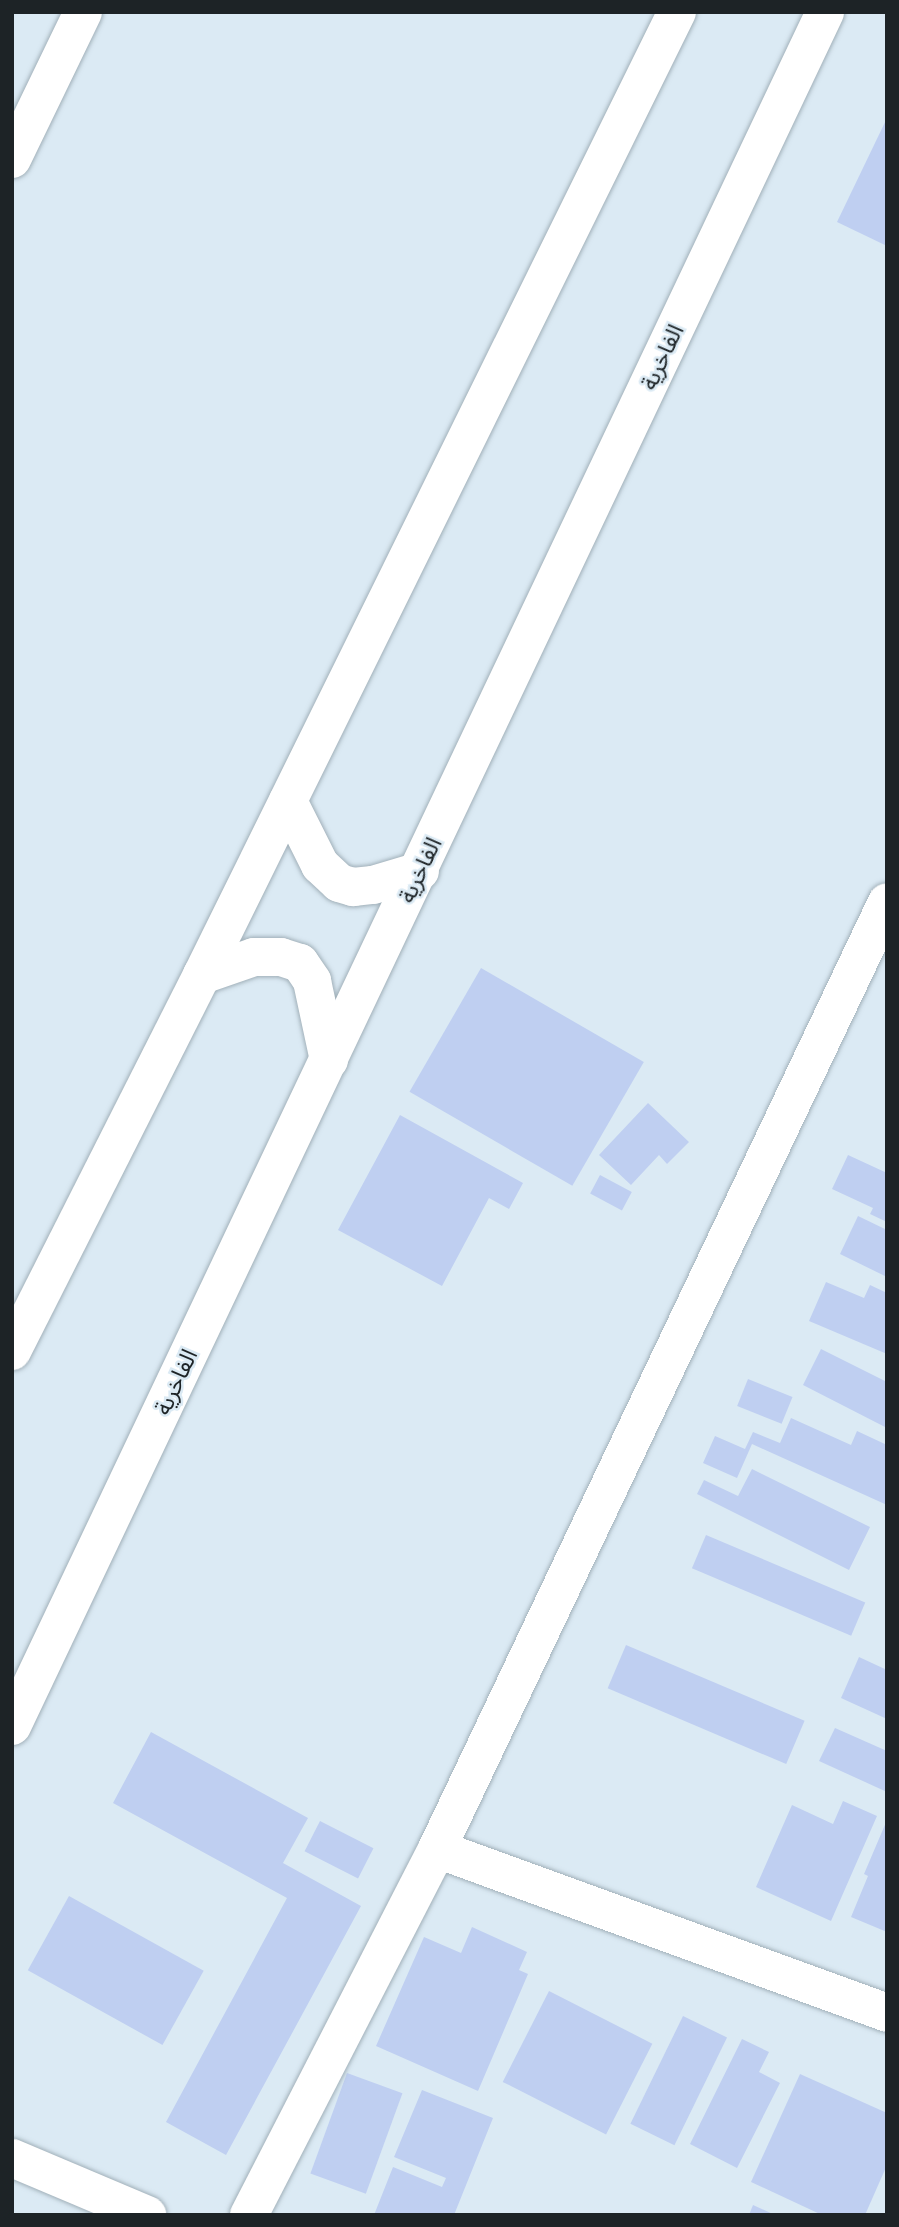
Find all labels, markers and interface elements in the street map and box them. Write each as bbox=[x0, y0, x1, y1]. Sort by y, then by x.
street label: الفاخرية bbox=[635, 320, 689, 394]
street label: الفاخرية bbox=[393, 833, 447, 907]
street label: الفاخرية bbox=[149, 1345, 203, 1419]

